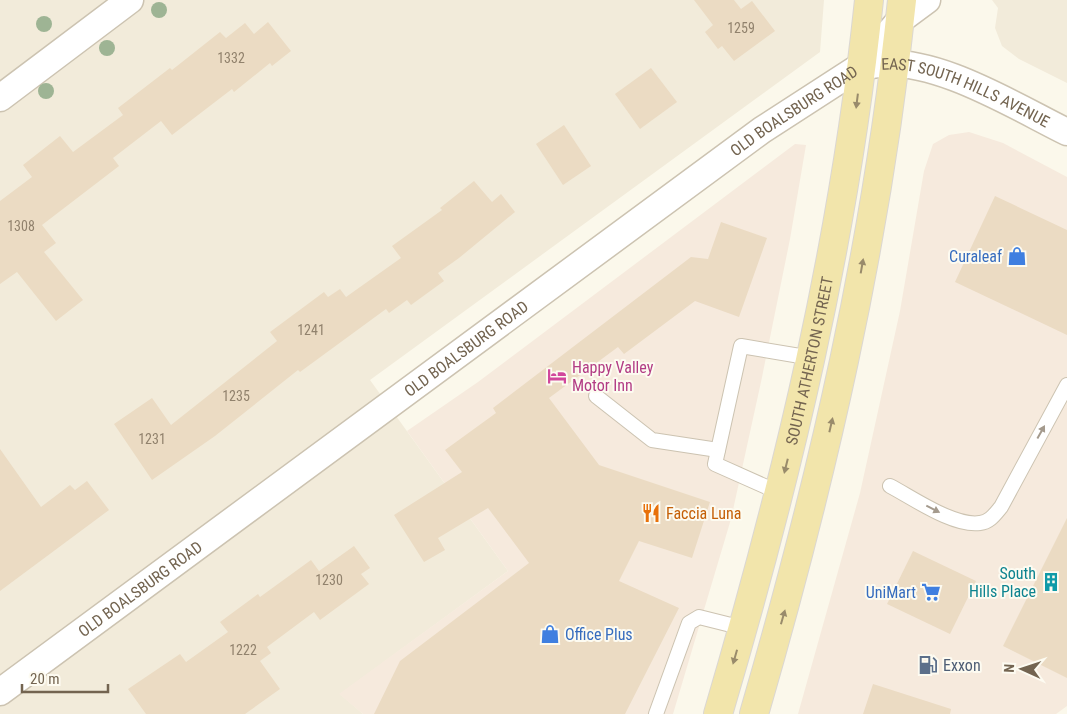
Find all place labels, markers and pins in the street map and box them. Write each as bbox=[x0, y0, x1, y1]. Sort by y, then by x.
shop icon: Curaleaf bbox=[1006, 245, 1028, 267]
place label: Curaleaf bbox=[949, 247, 1002, 266]
place label: Happy Valley Motor Inn bbox=[572, 358, 654, 395]
hotel icon: Happy Valley Motor Inn bbox=[546, 365, 568, 387]
restaurant icon: Faccia Luna bbox=[640, 502, 662, 524]
place label: Faccia Luna bbox=[666, 504, 741, 523]
place label: South Hills Place bbox=[969, 564, 1036, 601]
building icon: South Hills Place bbox=[1040, 571, 1062, 593]
supermarket icon: UniMart bbox=[920, 581, 942, 603]
place label: UniMart bbox=[866, 583, 916, 602]
shop icon: Office Plus bbox=[539, 623, 561, 645]
place label: Office Plus bbox=[565, 625, 633, 644]
fuel station icon: Exxon bbox=[917, 654, 939, 676]
place label: Exxon bbox=[943, 656, 981, 675]

